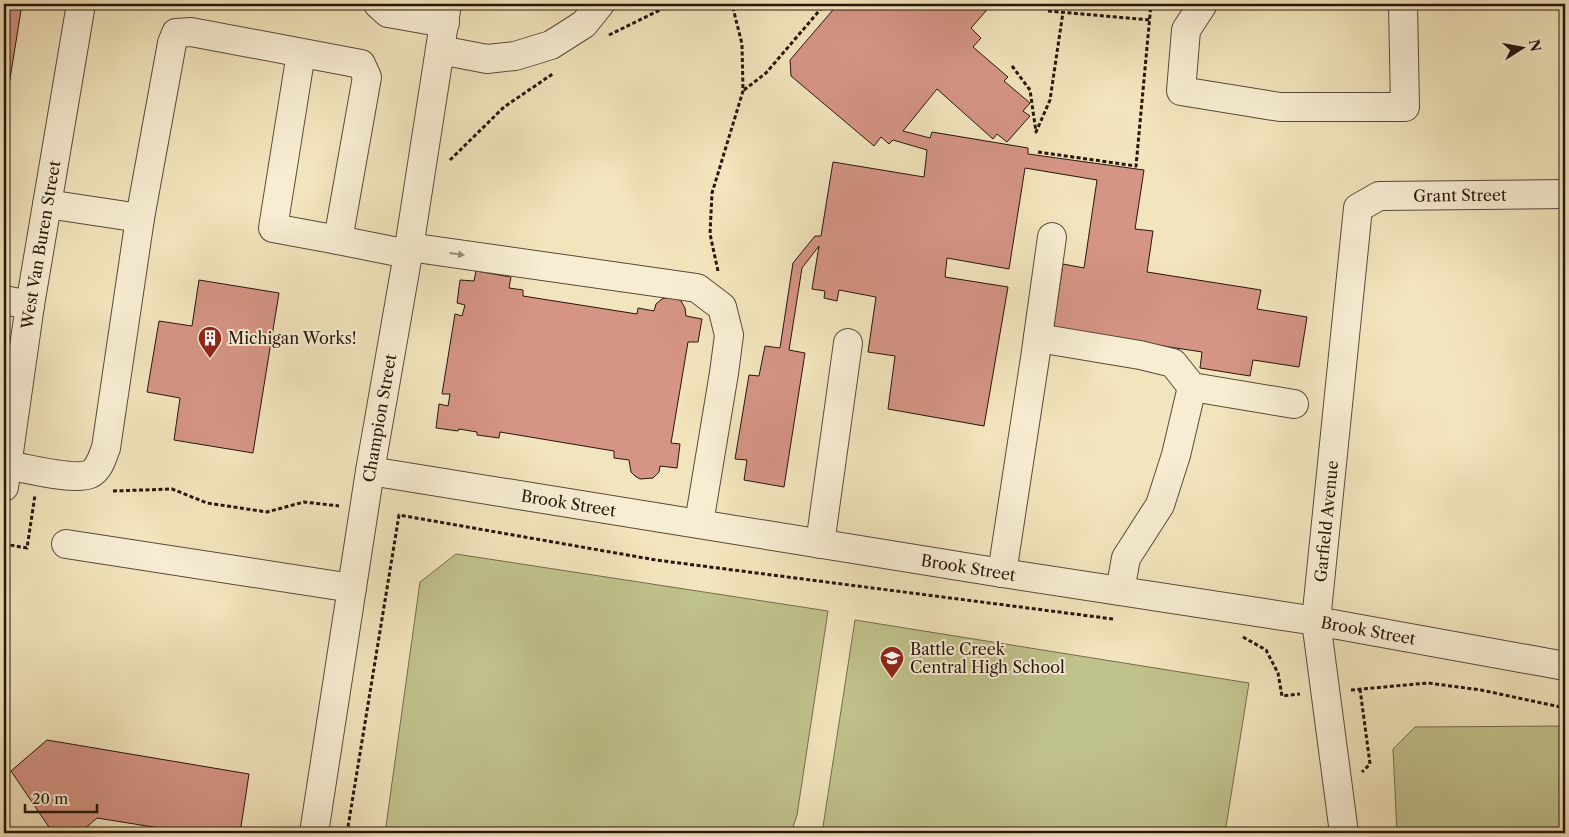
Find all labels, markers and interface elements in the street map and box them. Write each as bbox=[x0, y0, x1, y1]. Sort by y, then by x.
north arrow bbox=[1496, 22, 1546, 72]
text: N bbox=[1525, 38, 1545, 53]
street label: West Van Buren Street bbox=[17, 159, 64, 331]
street label: Grant Street bbox=[1413, 185, 1507, 206]
one-way arrow bbox=[449, 250, 465, 258]
building icon: Michigan Works! bbox=[197, 325, 223, 359]
place label: Michigan Works! bbox=[228, 328, 357, 348]
street label: Champion Street bbox=[358, 352, 400, 484]
street label: Garfield Avenue bbox=[1310, 460, 1342, 583]
street label: Brook Street bbox=[520, 486, 618, 521]
street label: Brook Street bbox=[919, 550, 1017, 585]
street label: Brook Street bbox=[1319, 612, 1418, 649]
place label: Battle Creek Central High School bbox=[910, 639, 1065, 677]
school or university icon: Battle Creek Central High School bbox=[879, 645, 905, 679]
scale bar bbox=[25, 782, 98, 814]
text: 20 m bbox=[32, 789, 68, 808]

